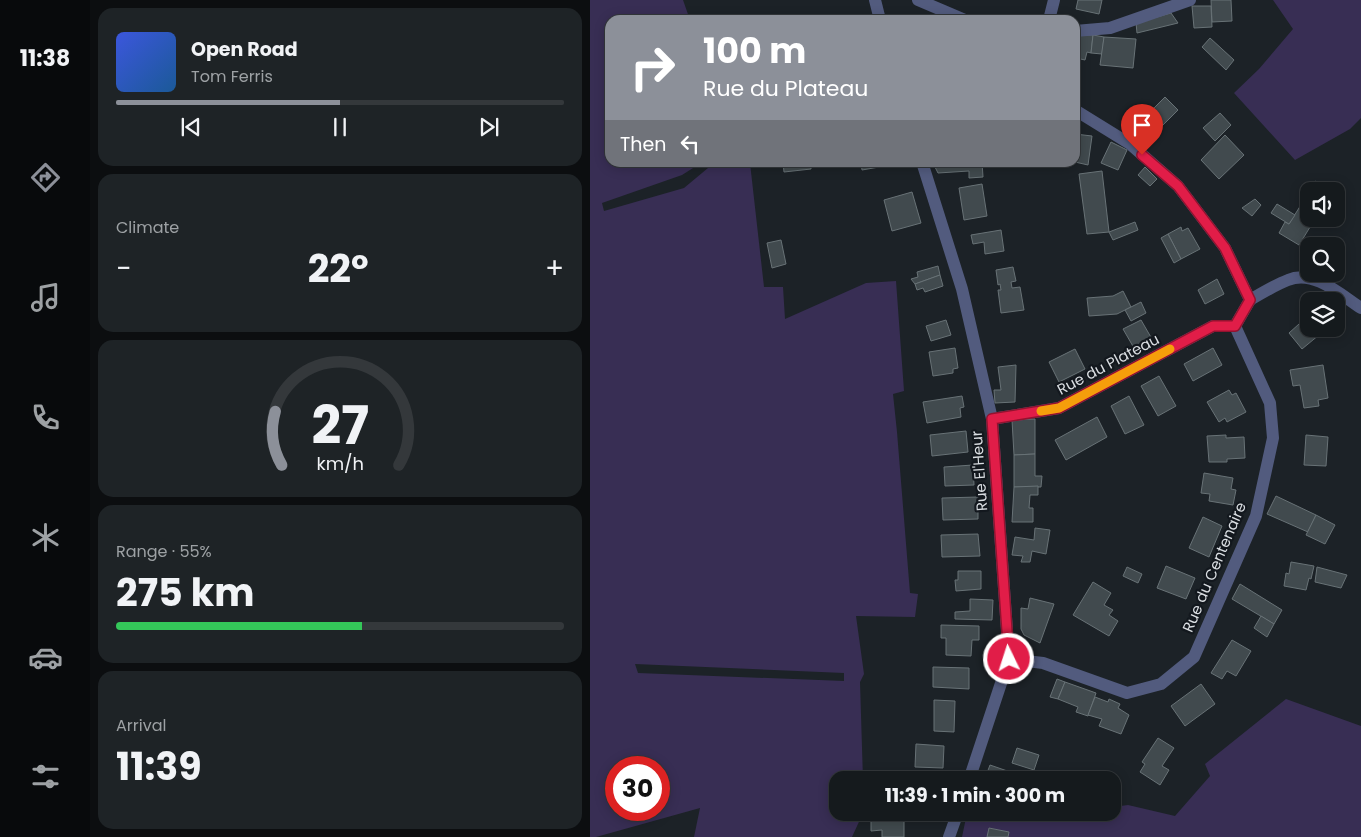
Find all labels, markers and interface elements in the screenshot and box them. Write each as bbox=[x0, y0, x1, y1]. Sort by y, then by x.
text: 100 m bbox=[703, 26, 806, 75]
icon: right bbox=[620, 35, 685, 100]
text: Open Road bbox=[191, 36, 298, 63]
text: 11:38 bbox=[20, 43, 70, 74]
text: Tom Ferris bbox=[191, 65, 273, 88]
text: Rue du Plateau bbox=[703, 73, 868, 104]
pin bbox=[1121, 104, 1163, 155]
icon: arrive bbox=[1128, 111, 1156, 139]
icon: previous bbox=[177, 113, 205, 141]
icon: pause bbox=[326, 113, 354, 141]
icon: next bbox=[475, 113, 503, 141]
icon: left bbox=[676, 130, 704, 158]
text: Then bbox=[620, 131, 666, 158]
icon: directions bbox=[28, 160, 63, 195]
map controls bbox=[1300, 182, 1345, 337]
button: sound bbox=[1300, 182, 1345, 227]
text: Climate bbox=[116, 216, 179, 239]
button: search bbox=[1300, 237, 1345, 282]
text: 22° bbox=[308, 242, 369, 295]
text: − bbox=[116, 249, 131, 288]
text: + bbox=[545, 249, 564, 288]
icon: music bbox=[28, 280, 63, 315]
button: layers bbox=[1300, 292, 1345, 337]
street label: Rue du Plateau bbox=[1053, 328, 1163, 400]
text: 27 bbox=[311, 389, 369, 462]
icon: phone bbox=[28, 400, 63, 435]
street label: Rue El'Heur bbox=[966, 430, 992, 512]
text: km/h bbox=[316, 451, 364, 476]
street label: Rue du Centenaire bbox=[1177, 499, 1251, 635]
icon: climate bbox=[28, 520, 63, 555]
text: Range · 55% bbox=[116, 540, 212, 563]
text: 275 km bbox=[116, 566, 255, 619]
position arrow bbox=[982, 632, 1034, 684]
icon: car bbox=[28, 640, 63, 675]
text: Arrival bbox=[116, 714, 166, 737]
text: 11:39 bbox=[116, 740, 202, 793]
speed limit sign: 30 bbox=[605, 756, 670, 821]
icon: filters bbox=[28, 759, 63, 794]
text: 11:39 · 1 min · 300 m bbox=[885, 782, 1065, 809]

